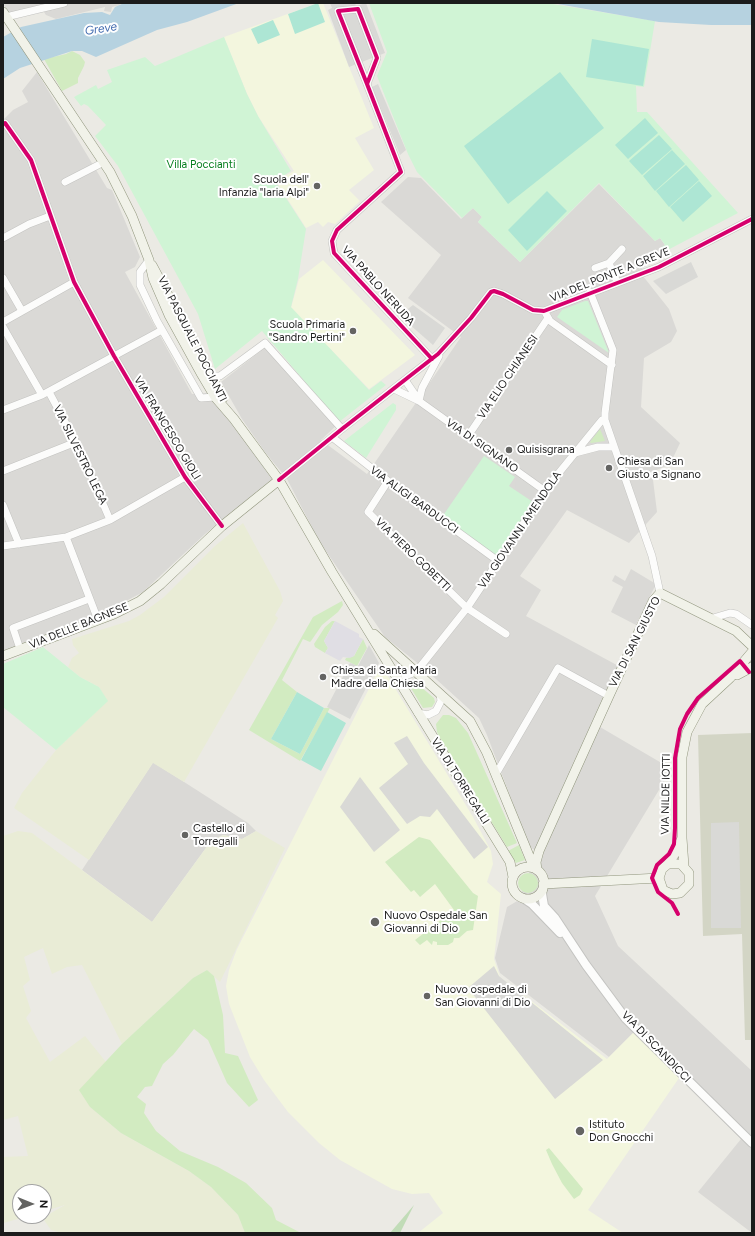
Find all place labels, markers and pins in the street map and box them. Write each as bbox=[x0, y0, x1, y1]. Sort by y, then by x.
place label: Scuola dell' Infanzia "Iaria Alpi" bbox=[219, 173, 309, 199]
marker: Scuola dell' Infanzia "Iaria Alpi" bbox=[312, 181, 322, 191]
place label: Scuola Primaria "Sandro Pertini" bbox=[269, 318, 345, 344]
marker: Scuola Primaria "Sandro Pertini" bbox=[348, 326, 358, 336]
place label: Quisisgrana bbox=[517, 443, 575, 457]
marker: Quisisgrana bbox=[504, 445, 514, 455]
place label: Chiesa di San Giusto a Signano bbox=[617, 455, 701, 481]
marker: Chiesa di San Giusto a Signano bbox=[604, 463, 614, 473]
place label: Chiesa di Santa Maria Madre della Chiesa bbox=[331, 664, 437, 690]
marker: Chiesa di Santa Maria Madre della Chiesa bbox=[318, 672, 328, 682]
place label: Castello di Torregalli bbox=[193, 822, 245, 848]
marker: Castello di Torregalli bbox=[180, 830, 190, 840]
place label: Nuovo Ospedale San Giovanni di Dio bbox=[384, 909, 487, 935]
marker: Nuovo Ospedale San Giovanni di Dio bbox=[369, 916, 381, 928]
place label: Nuovo ospedale di San Giovanni di Dio bbox=[435, 983, 530, 1009]
marker: Nuovo ospedale di San Giovanni di Dio bbox=[422, 991, 432, 1001]
place label: Istituto Don Gnocchi bbox=[589, 1118, 653, 1144]
marker: Istituto Don Gnocchi bbox=[574, 1125, 586, 1137]

